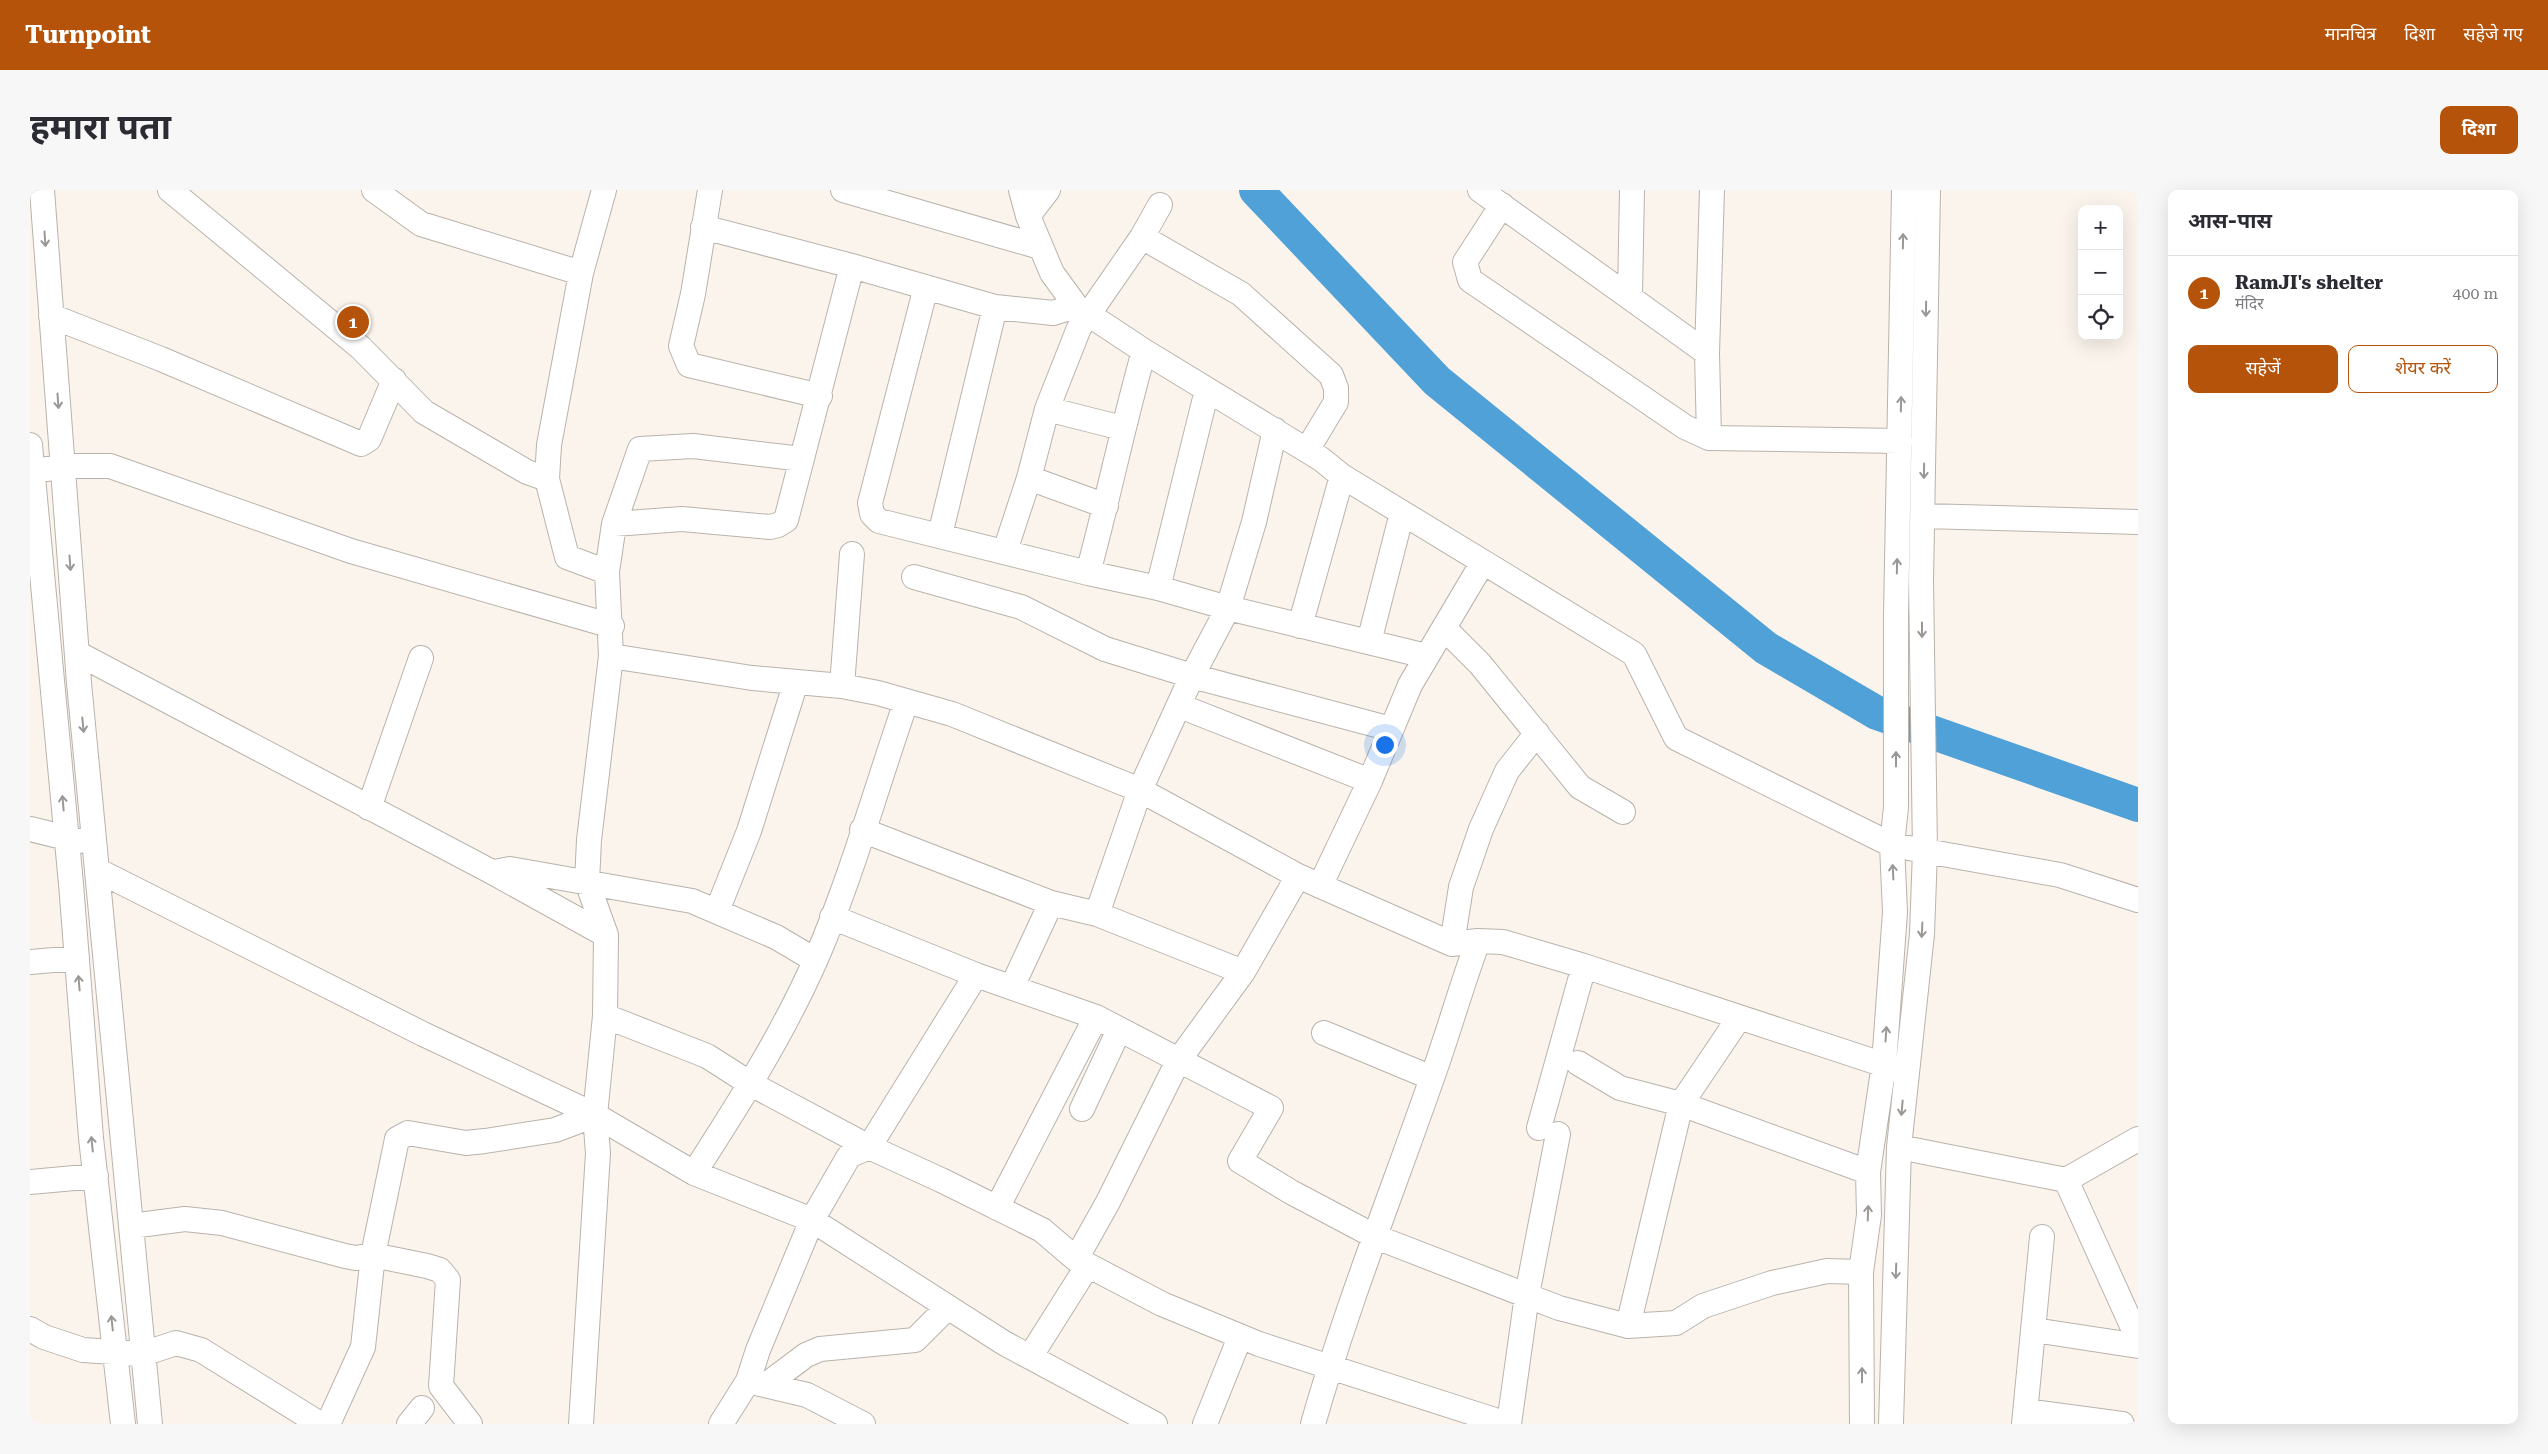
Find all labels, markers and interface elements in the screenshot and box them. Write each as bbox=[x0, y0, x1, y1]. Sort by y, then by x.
text: Turnpoint bbox=[25, 21, 151, 49]
text: मानचित्र bbox=[2325, 23, 2376, 44]
text: दिशा bbox=[2404, 23, 2435, 44]
text: सहेजे गए bbox=[2463, 23, 2523, 44]
button: दिशा bbox=[2440, 106, 2518, 154]
text: हमारा पता bbox=[30, 107, 171, 148]
map controls bbox=[2078, 205, 2123, 340]
button: + bbox=[2078, 205, 2123, 250]
text: आस-पास bbox=[2188, 209, 2272, 233]
one-way arrow bbox=[41, 230, 50, 246]
one-way arrow bbox=[1899, 233, 1908, 249]
button: − bbox=[2078, 250, 2123, 295]
text: RamJI's shelter bbox=[2235, 271, 2383, 294]
text: 1 bbox=[2200, 284, 2208, 303]
text: 400 m bbox=[2452, 284, 2498, 303]
text: मंदिर bbox=[2235, 294, 2264, 313]
button: locate bbox=[2078, 295, 2123, 340]
one-way arrow bbox=[1921, 300, 1931, 316]
pin: 1 bbox=[337, 303, 369, 341]
button: सहेजें bbox=[2188, 345, 2338, 393]
button: शेयर करें bbox=[2348, 345, 2498, 393]
one-way arrow bbox=[53, 392, 62, 408]
one-way arrow bbox=[1896, 396, 1906, 412]
one-way arrow bbox=[1919, 462, 1929, 479]
one-way arrow bbox=[65, 554, 75, 570]
one-way arrow bbox=[1893, 558, 1902, 574]
one-way arrow bbox=[1917, 621, 1927, 637]
one-way arrow bbox=[78, 716, 88, 732]
your location bbox=[1372, 732, 1398, 758]
one-way arrow bbox=[1891, 751, 1901, 767]
one-way arrow bbox=[58, 796, 67, 812]
one-way arrow bbox=[1889, 865, 1898, 881]
one-way arrow bbox=[1917, 921, 1926, 937]
one-way arrow bbox=[74, 975, 84, 991]
one-way arrow bbox=[1882, 1027, 1891, 1043]
one-way arrow bbox=[1898, 1100, 1907, 1116]
one-way arrow bbox=[87, 1137, 97, 1153]
one-way arrow bbox=[1864, 1205, 1873, 1221]
one-way arrow bbox=[1891, 1262, 1900, 1278]
one-way arrow bbox=[107, 1316, 117, 1332]
one-way arrow bbox=[1857, 1368, 1867, 1384]

